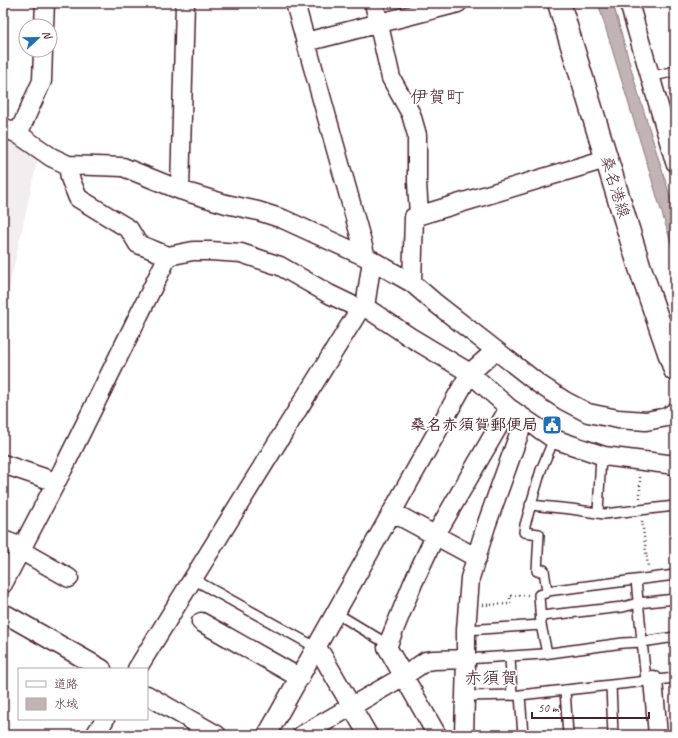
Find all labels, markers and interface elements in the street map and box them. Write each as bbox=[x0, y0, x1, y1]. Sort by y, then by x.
north arrow bbox=[18, 18, 58, 58]
text: N bbox=[40, 28, 56, 42]
district label: 伊賀町 bbox=[410, 86, 464, 108]
street label: 桑名港線 bbox=[596, 153, 634, 221]
public building icon: 桑名赤須賀郵便局 bbox=[541, 414, 563, 436]
place label: 桑名赤須賀郵便局 bbox=[410, 415, 538, 435]
district label: 赤須賀 bbox=[464, 667, 518, 689]
legend bbox=[18, 668, 148, 720]
text: 道路 bbox=[54, 676, 78, 692]
scale bar bbox=[532, 694, 649, 720]
text: 水域 bbox=[54, 696, 78, 712]
text: 50 m bbox=[538, 700, 560, 716]

